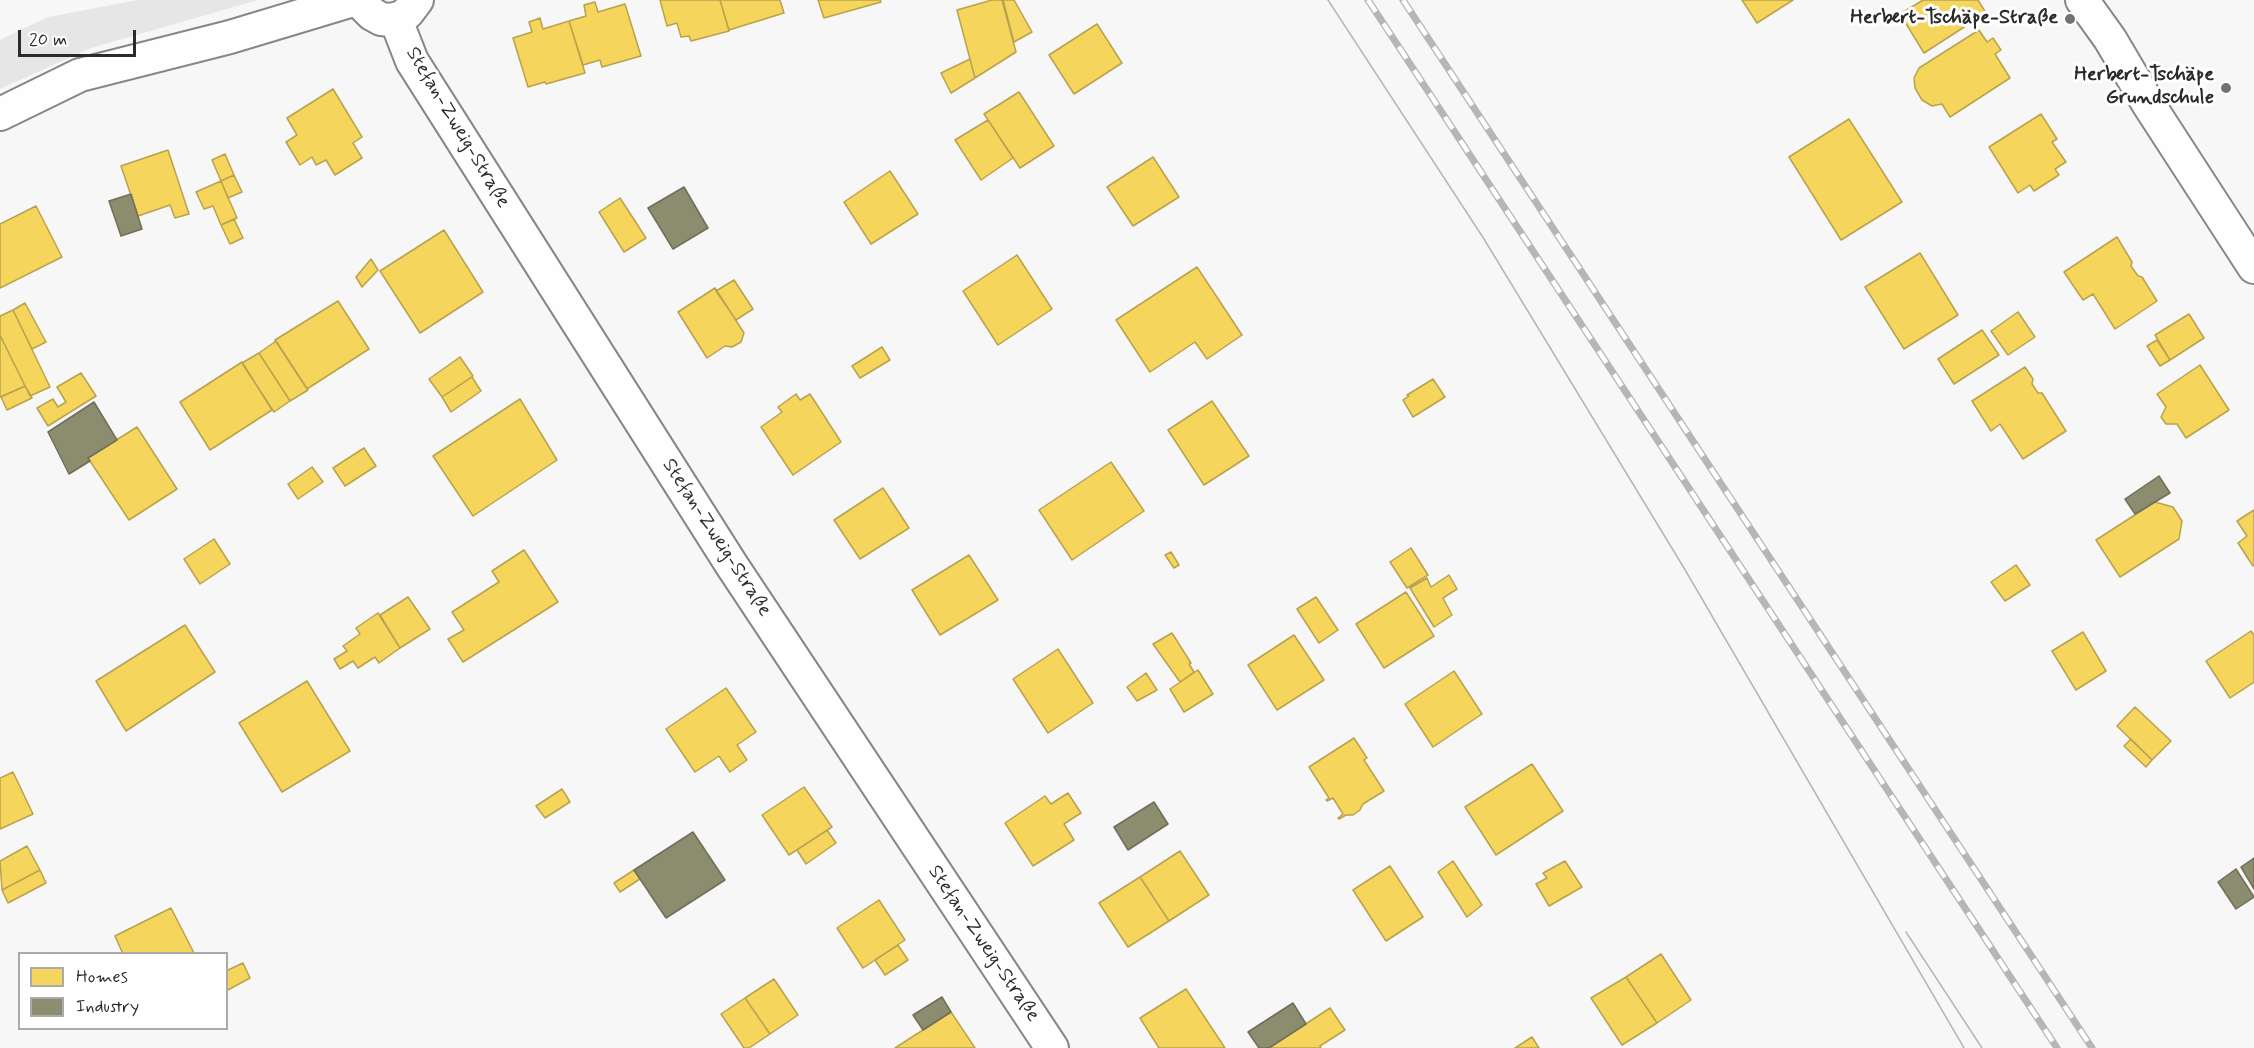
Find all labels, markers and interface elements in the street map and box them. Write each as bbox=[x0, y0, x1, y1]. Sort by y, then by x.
place label: Herbert-Tschäpe-Straße bbox=[1850, 7, 2058, 31]
marker: Herbert-Tschäpe-Straße bbox=[2063, 12, 2077, 26]
scale bar bbox=[21, 18, 140, 56]
text: 20 m bbox=[29, 28, 67, 52]
street label: Stefan-Zweig-Straße bbox=[399, 43, 515, 213]
place label: Herbert-Tschäpe Grundschule bbox=[2074, 64, 2214, 111]
marker: Herbert-Tschäpe Grundschule bbox=[2219, 81, 2233, 95]
street label: Stefan-Zweig-Straße bbox=[656, 455, 776, 621]
street label: Stefan-Zweig-Straße bbox=[922, 861, 1044, 1027]
legend bbox=[18, 952, 228, 1030]
text: Homes bbox=[76, 965, 128, 989]
text: Industry bbox=[76, 995, 139, 1019]

